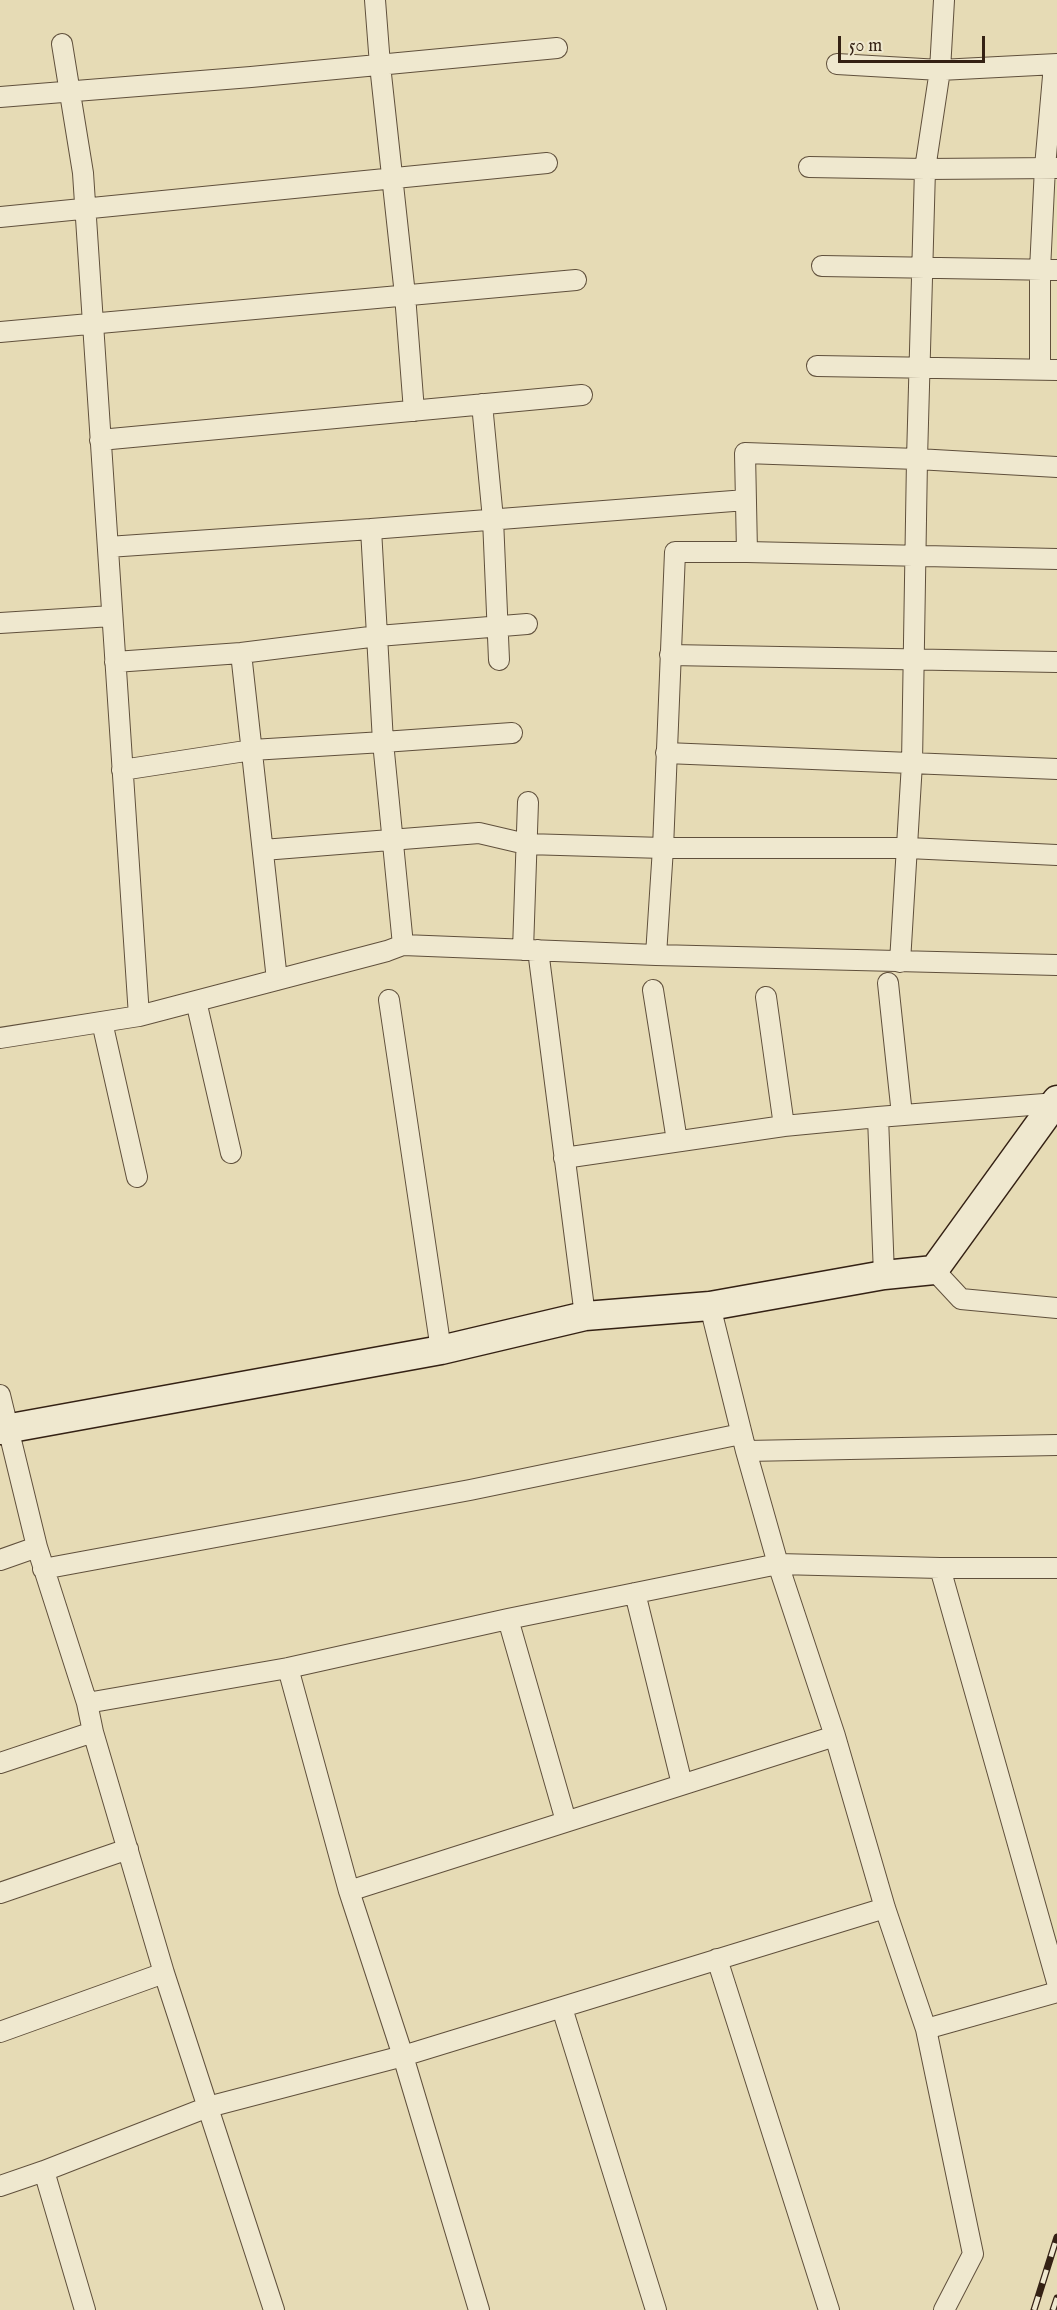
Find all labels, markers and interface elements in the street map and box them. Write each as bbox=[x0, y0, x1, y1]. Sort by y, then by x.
scale bar bbox=[841, 24, 988, 62]
text: 50 m bbox=[849, 35, 882, 58]

